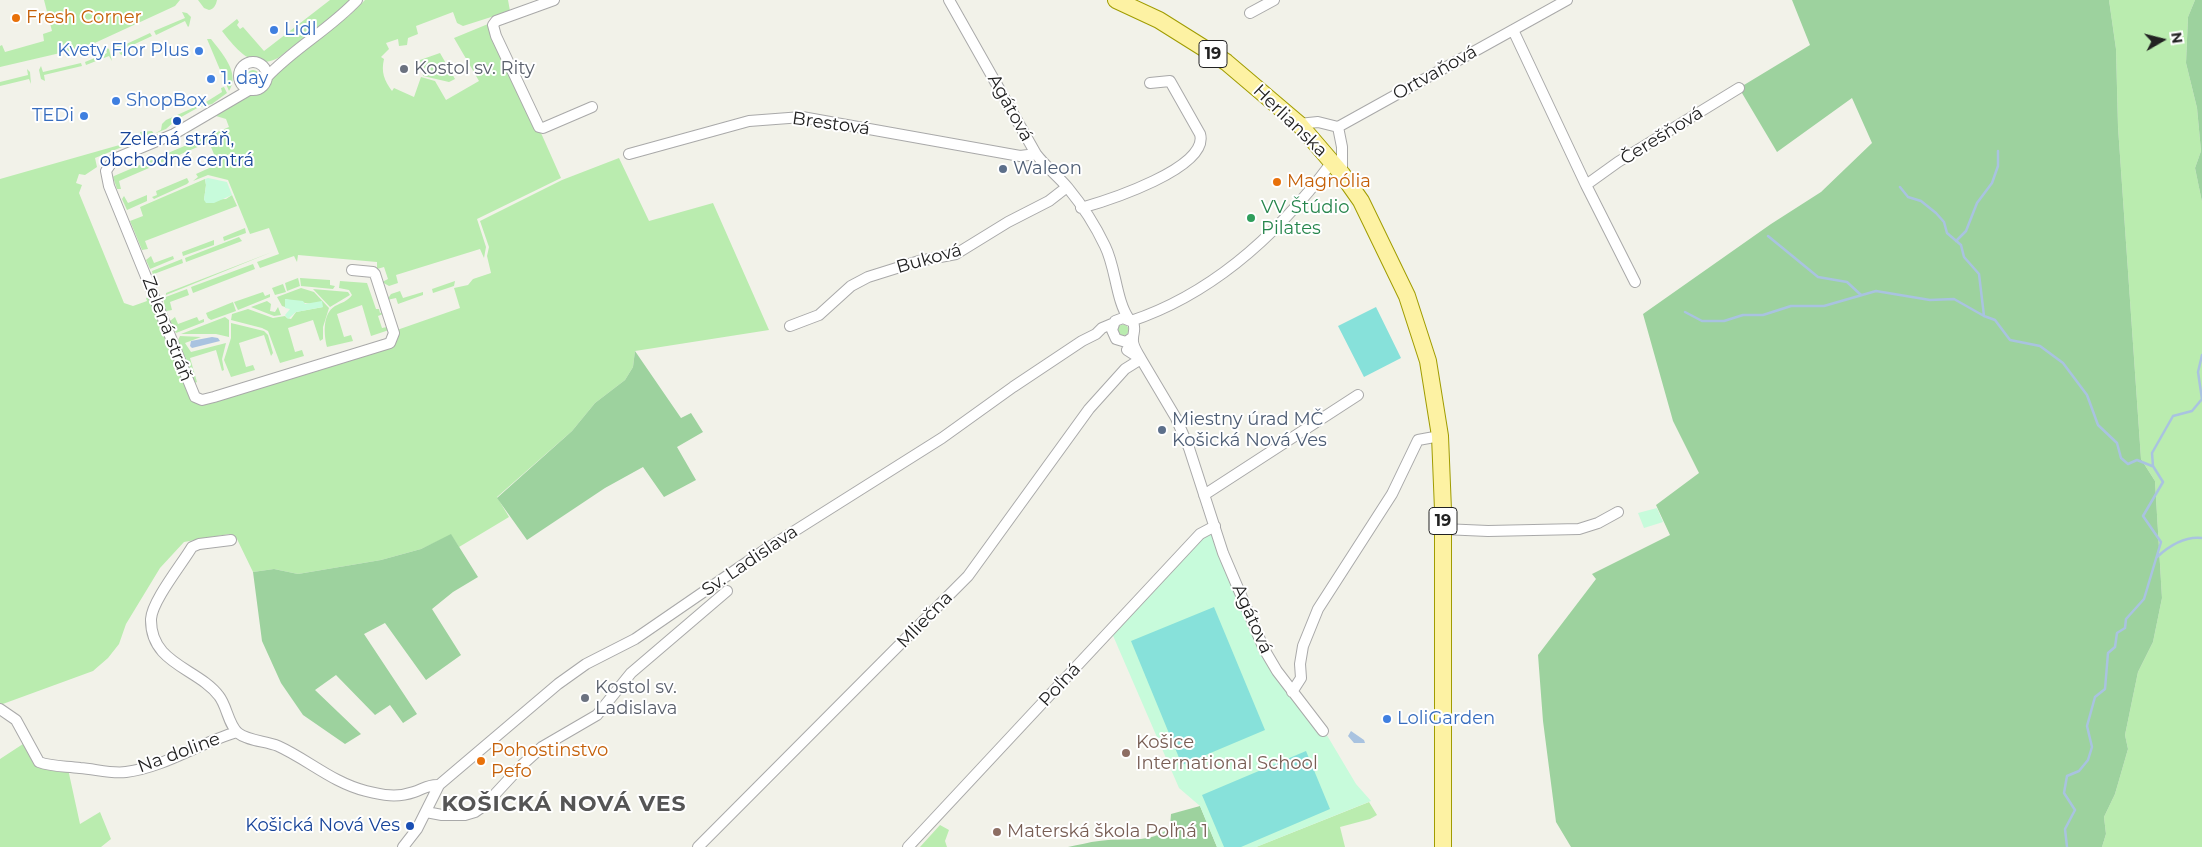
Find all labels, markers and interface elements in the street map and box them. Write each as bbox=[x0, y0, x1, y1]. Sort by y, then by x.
place label: Fresh Corner bbox=[26, 7, 142, 29]
marker: Fresh Corner bbox=[10, 12, 22, 24]
north arrow bbox=[2137, 15, 2187, 65]
place label: Lidl bbox=[284, 19, 316, 41]
marker: Lidl bbox=[268, 24, 280, 36]
text: N bbox=[2167, 31, 2187, 45]
place label: Kvety Flor Plus bbox=[57, 40, 189, 62]
road number: 19 bbox=[1199, 41, 1227, 68]
street label: Ortvaňová bbox=[1389, 41, 1481, 105]
marker: Kvety Flor Plus bbox=[193, 45, 205, 57]
place label: Kostol sv. Rity bbox=[414, 58, 535, 80]
marker: Kostol sv. Rity bbox=[398, 63, 410, 75]
place label: 1. day bbox=[221, 68, 268, 90]
street label: Agátová bbox=[983, 71, 1037, 145]
marker: 1. day bbox=[205, 73, 217, 85]
street label: Herlianska bbox=[1248, 80, 1332, 162]
place label: ShopBox bbox=[126, 90, 207, 112]
marker: ShopBox bbox=[110, 95, 122, 107]
street label: Čerešňová bbox=[1617, 102, 1707, 170]
place label: TEDi bbox=[32, 105, 74, 127]
street label: Brestová bbox=[791, 108, 871, 140]
marker: TEDi bbox=[78, 110, 90, 122]
marker: Zelená stráň, obchodné centrá bbox=[171, 115, 183, 127]
place label: Zelená stráň, obchodné centrá bbox=[100, 129, 254, 172]
place label: Waleon bbox=[1013, 158, 1082, 180]
marker: Waleon bbox=[997, 163, 1009, 175]
place label: Magnólia bbox=[1287, 171, 1371, 193]
marker: Magnólia bbox=[1271, 176, 1283, 188]
place label: VV Štúdio Pilates bbox=[1261, 197, 1350, 240]
marker: VV Štúdio Pilates bbox=[1245, 212, 1257, 224]
street label: Buková bbox=[894, 239, 964, 279]
street label: Zelená stráň bbox=[137, 273, 197, 385]
place label: Miestny úrad MČ Košická Nová Ves bbox=[1172, 409, 1327, 452]
marker: Miestny úrad MČ Košická Nová Ves bbox=[1156, 424, 1168, 436]
road number: 19 bbox=[1429, 508, 1457, 534]
street label: Sv. Ladislava bbox=[698, 521, 802, 601]
street label: Agátová bbox=[1227, 581, 1277, 657]
street label: Mliečna bbox=[893, 587, 957, 653]
street label: Poľná bbox=[1034, 659, 1086, 711]
place label: Kostol sv. Ladislava bbox=[595, 677, 677, 720]
marker: Kostol sv. Ladislava bbox=[579, 692, 591, 704]
place label: LoliGarden bbox=[1397, 708, 1495, 730]
marker: LoliGarden bbox=[1381, 713, 1393, 725]
street label: Na doline bbox=[135, 728, 223, 778]
place label: Košice International School bbox=[1136, 732, 1318, 774]
place label: Pohostinstvo Pefo bbox=[491, 740, 608, 782]
marker: Košice International School bbox=[1120, 747, 1132, 759]
marker: Pohostinstvo Pefo bbox=[475, 755, 487, 767]
district label: KOŠICKÁ NOVÁ VES bbox=[439, 792, 689, 818]
place label: Košická Nová Ves bbox=[245, 815, 400, 837]
marker: Košická Nová Ves bbox=[404, 820, 416, 832]
place label: Materská škola Poľná 1 bbox=[1007, 821, 1208, 843]
marker: Materská škola Poľná 1 bbox=[991, 826, 1003, 838]

